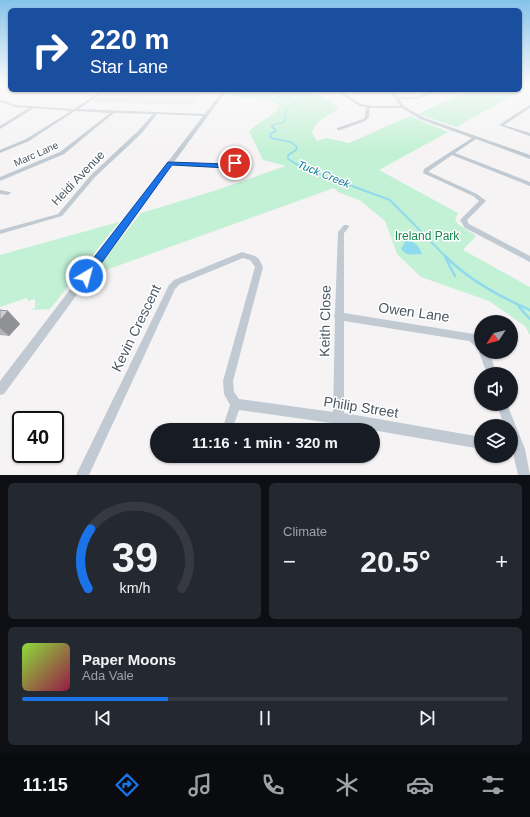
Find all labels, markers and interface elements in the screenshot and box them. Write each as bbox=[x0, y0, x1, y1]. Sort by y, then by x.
icon: right bbox=[24, 24, 76, 76]
text: 220 m bbox=[90, 24, 169, 55]
text: Star Lane bbox=[90, 57, 168, 77]
street label: Marc Lane bbox=[12, 139, 60, 169]
pin bbox=[218, 146, 252, 180]
street label: Heidi Avenue bbox=[48, 148, 108, 208]
icon: arrive bbox=[224, 152, 246, 174]
water label: Tuck Creek bbox=[296, 158, 352, 190]
park label: Ireland Park bbox=[395, 229, 460, 243]
position arrow bbox=[65, 255, 107, 297]
street label: Kevin Crescent bbox=[108, 282, 164, 374]
street label: Keith Close bbox=[316, 285, 334, 357]
street label: Owen Lane bbox=[377, 299, 451, 325]
north arrow bbox=[474, 315, 518, 359]
map controls bbox=[474, 315, 518, 463]
button: sound bbox=[474, 367, 518, 411]
street label: Philip Street bbox=[322, 393, 400, 421]
speed limit sign: 40 bbox=[12, 411, 64, 463]
button: layers bbox=[474, 419, 518, 463]
text: 11:16 · 1 min · 320 m bbox=[192, 434, 338, 451]
text: Climate bbox=[283, 524, 327, 539]
text: 39 bbox=[111, 534, 158, 581]
text: 20.5° bbox=[360, 545, 431, 578]
text: − bbox=[283, 549, 296, 574]
text: + bbox=[495, 549, 508, 574]
text: km/h bbox=[119, 580, 150, 596]
text: Paper Moons bbox=[82, 651, 176, 668]
text: Ada Vale bbox=[82, 668, 134, 683]
icon: previous bbox=[92, 707, 114, 729]
icon: pause bbox=[254, 707, 276, 729]
icon: next bbox=[416, 707, 438, 729]
icon: directions bbox=[113, 771, 141, 799]
icon: music bbox=[186, 771, 214, 799]
icon: phone bbox=[259, 771, 287, 799]
icon: climate bbox=[333, 771, 361, 799]
icon: car bbox=[406, 771, 434, 799]
icon: filters bbox=[479, 771, 507, 799]
text: 11:15 bbox=[23, 775, 68, 795]

